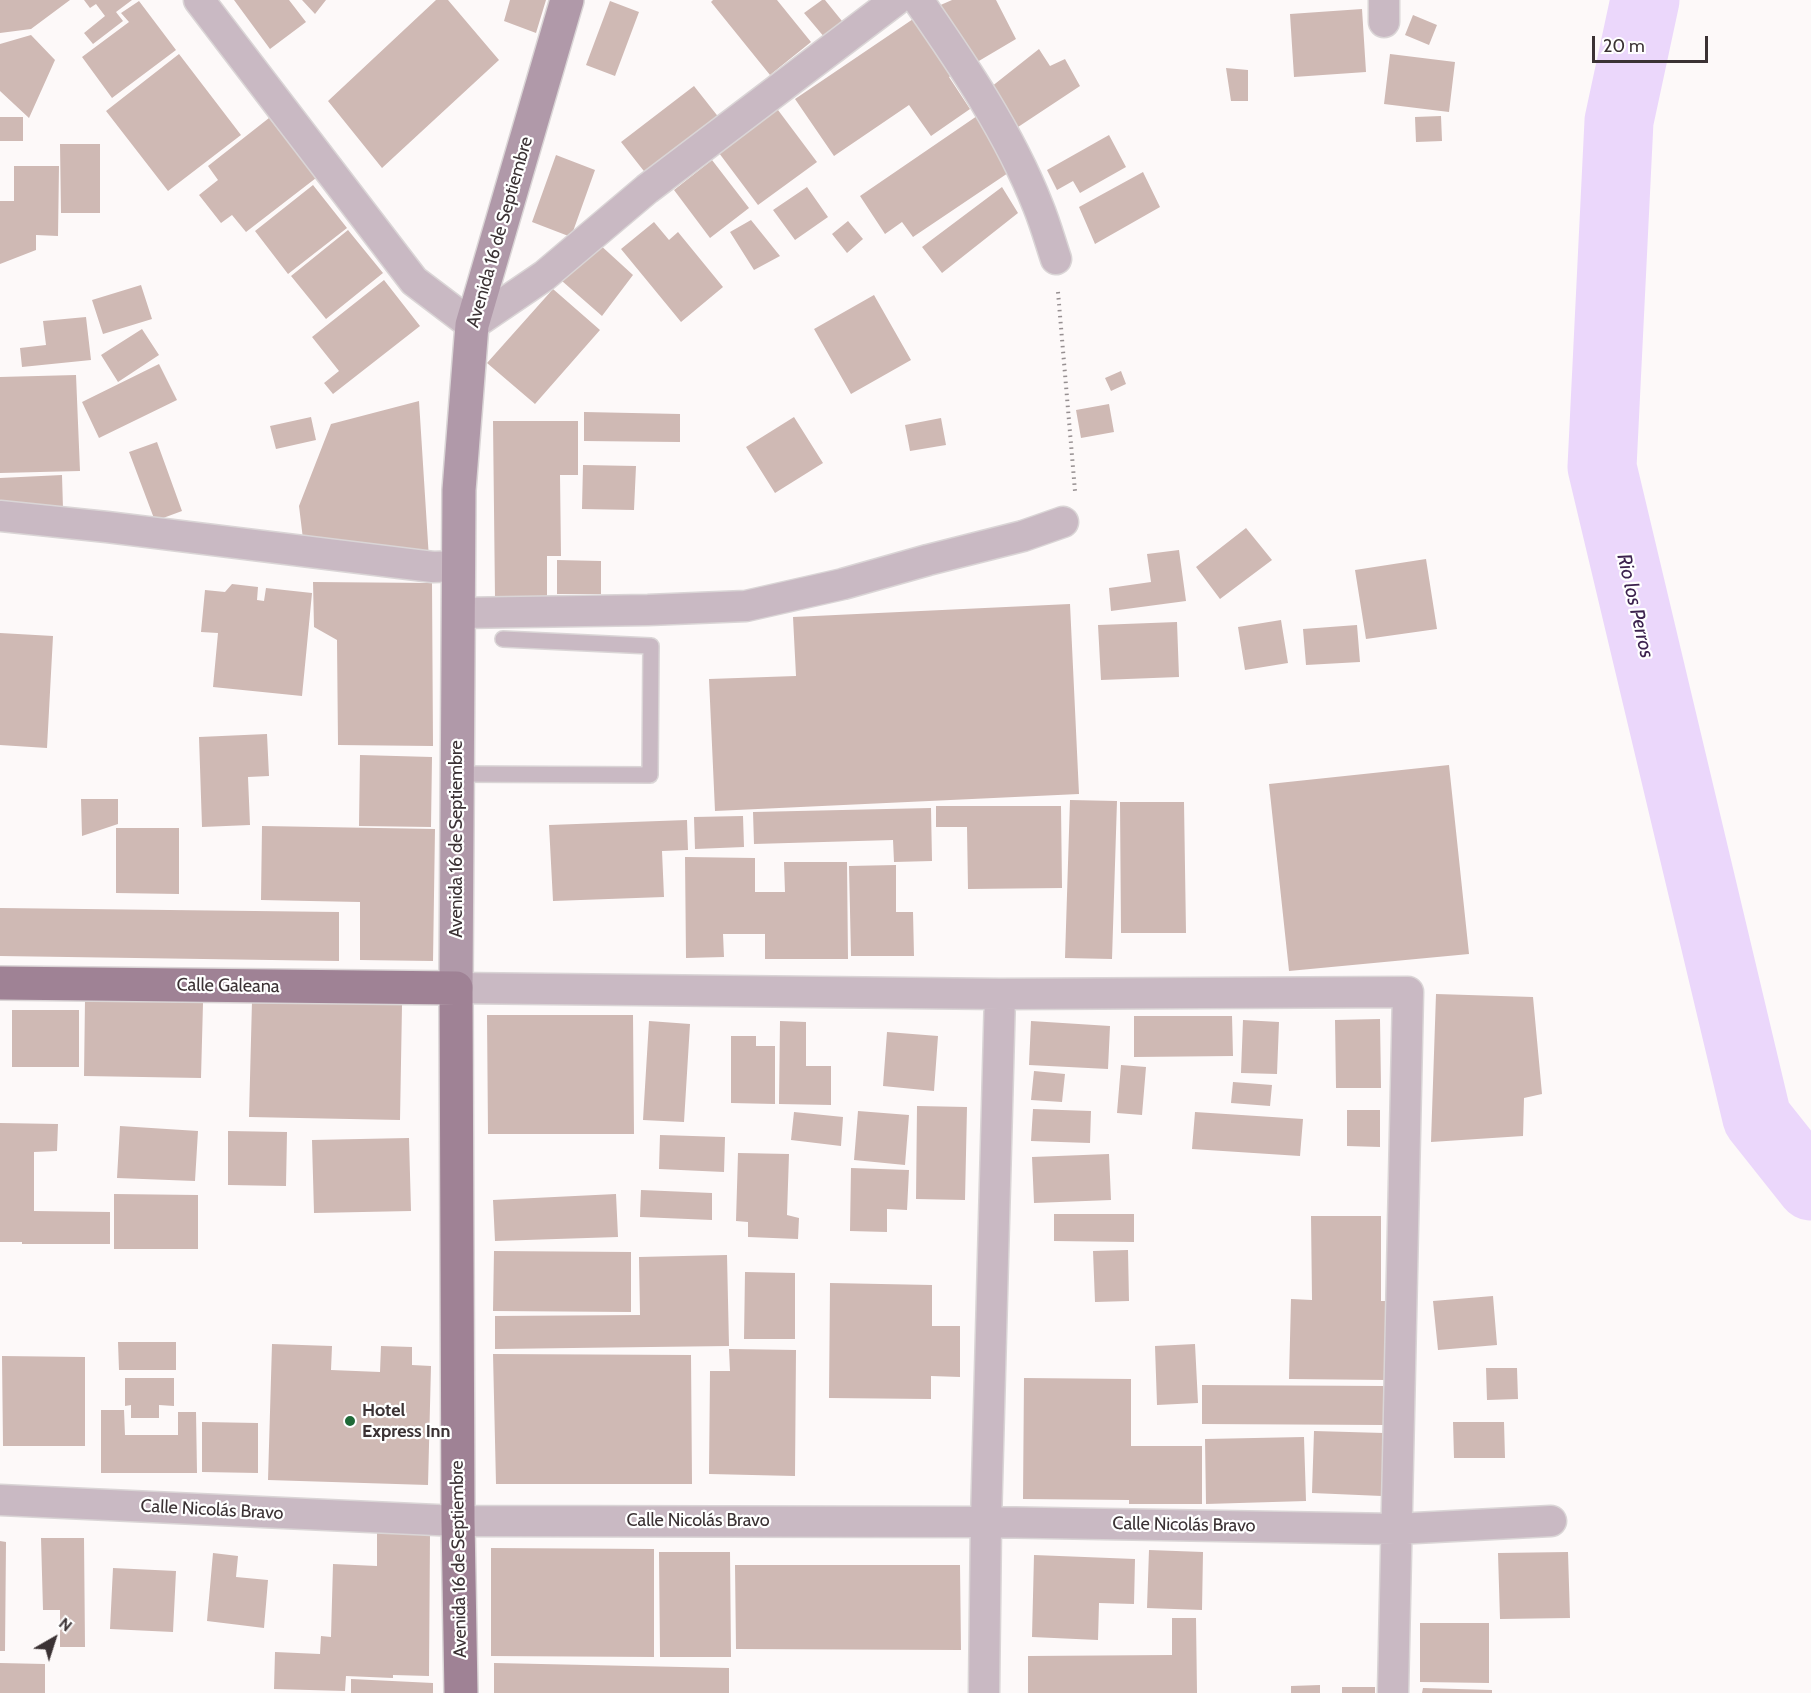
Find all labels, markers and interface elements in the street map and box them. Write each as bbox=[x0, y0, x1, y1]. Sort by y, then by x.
scale bar bbox=[1595, 24, 1710, 62]
text: 20 m bbox=[1603, 35, 1645, 57]
street label: Avenida 16 de Septiembre bbox=[462, 134, 538, 330]
water label: Rio los Perros bbox=[1611, 551, 1659, 661]
street label: Avenida 16 de Septiembre bbox=[446, 740, 468, 938]
street label: Calle Galeana bbox=[176, 974, 280, 998]
place label: Hotel Express Inn bbox=[362, 1400, 450, 1442]
marker: Hotel Express Inn bbox=[343, 1414, 357, 1428]
street label: Avenida 16 de Septiembre bbox=[446, 1460, 472, 1658]
street label: Calle Nicolás Bravo bbox=[140, 1495, 284, 1525]
street label: Calle Nicolás Bravo bbox=[626, 1510, 770, 1532]
street label: Calle Nicolás Bravo bbox=[1112, 1513, 1256, 1537]
north arrow bbox=[24, 1609, 84, 1669]
text: N bbox=[55, 1614, 76, 1636]

